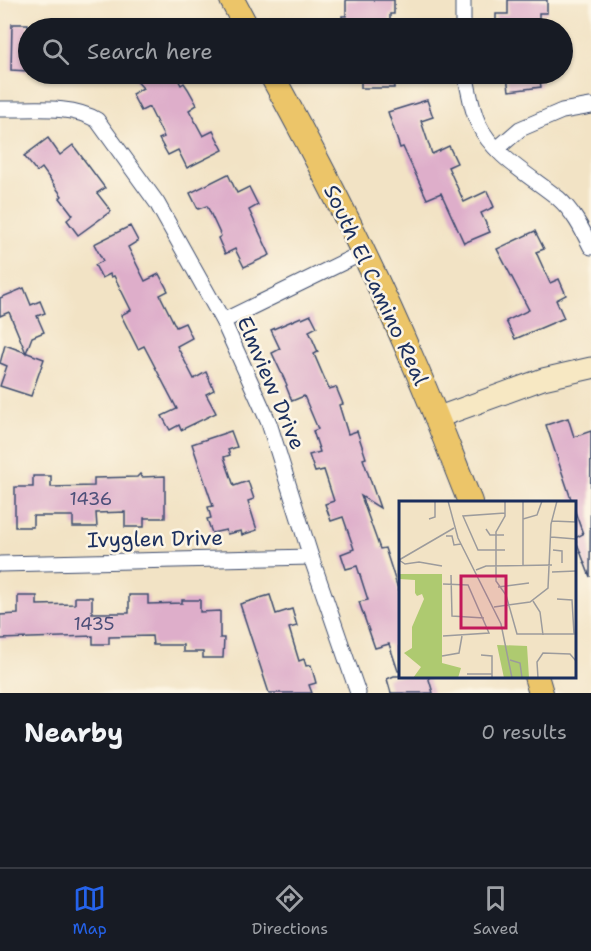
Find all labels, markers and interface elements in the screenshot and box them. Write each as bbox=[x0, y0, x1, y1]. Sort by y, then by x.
search box bbox=[18, 18, 573, 84]
icon: search bbox=[39, 35, 72, 68]
text: Search here bbox=[87, 37, 213, 66]
street label: South El Camino Real bbox=[317, 180, 435, 391]
street label: Elmview Drive bbox=[230, 312, 312, 454]
house number: 1436 bbox=[70, 487, 112, 511]
inset map bbox=[399, 501, 576, 678]
street label: Ivyglen Drive bbox=[87, 524, 223, 554]
house number: 1435 bbox=[73, 612, 115, 636]
text: Nearby bbox=[24, 715, 123, 750]
text: 0 results bbox=[481, 719, 567, 745]
tab: Map bbox=[73, 882, 107, 939]
tab: Directions bbox=[252, 882, 328, 939]
tab: Saved bbox=[473, 882, 519, 939]

